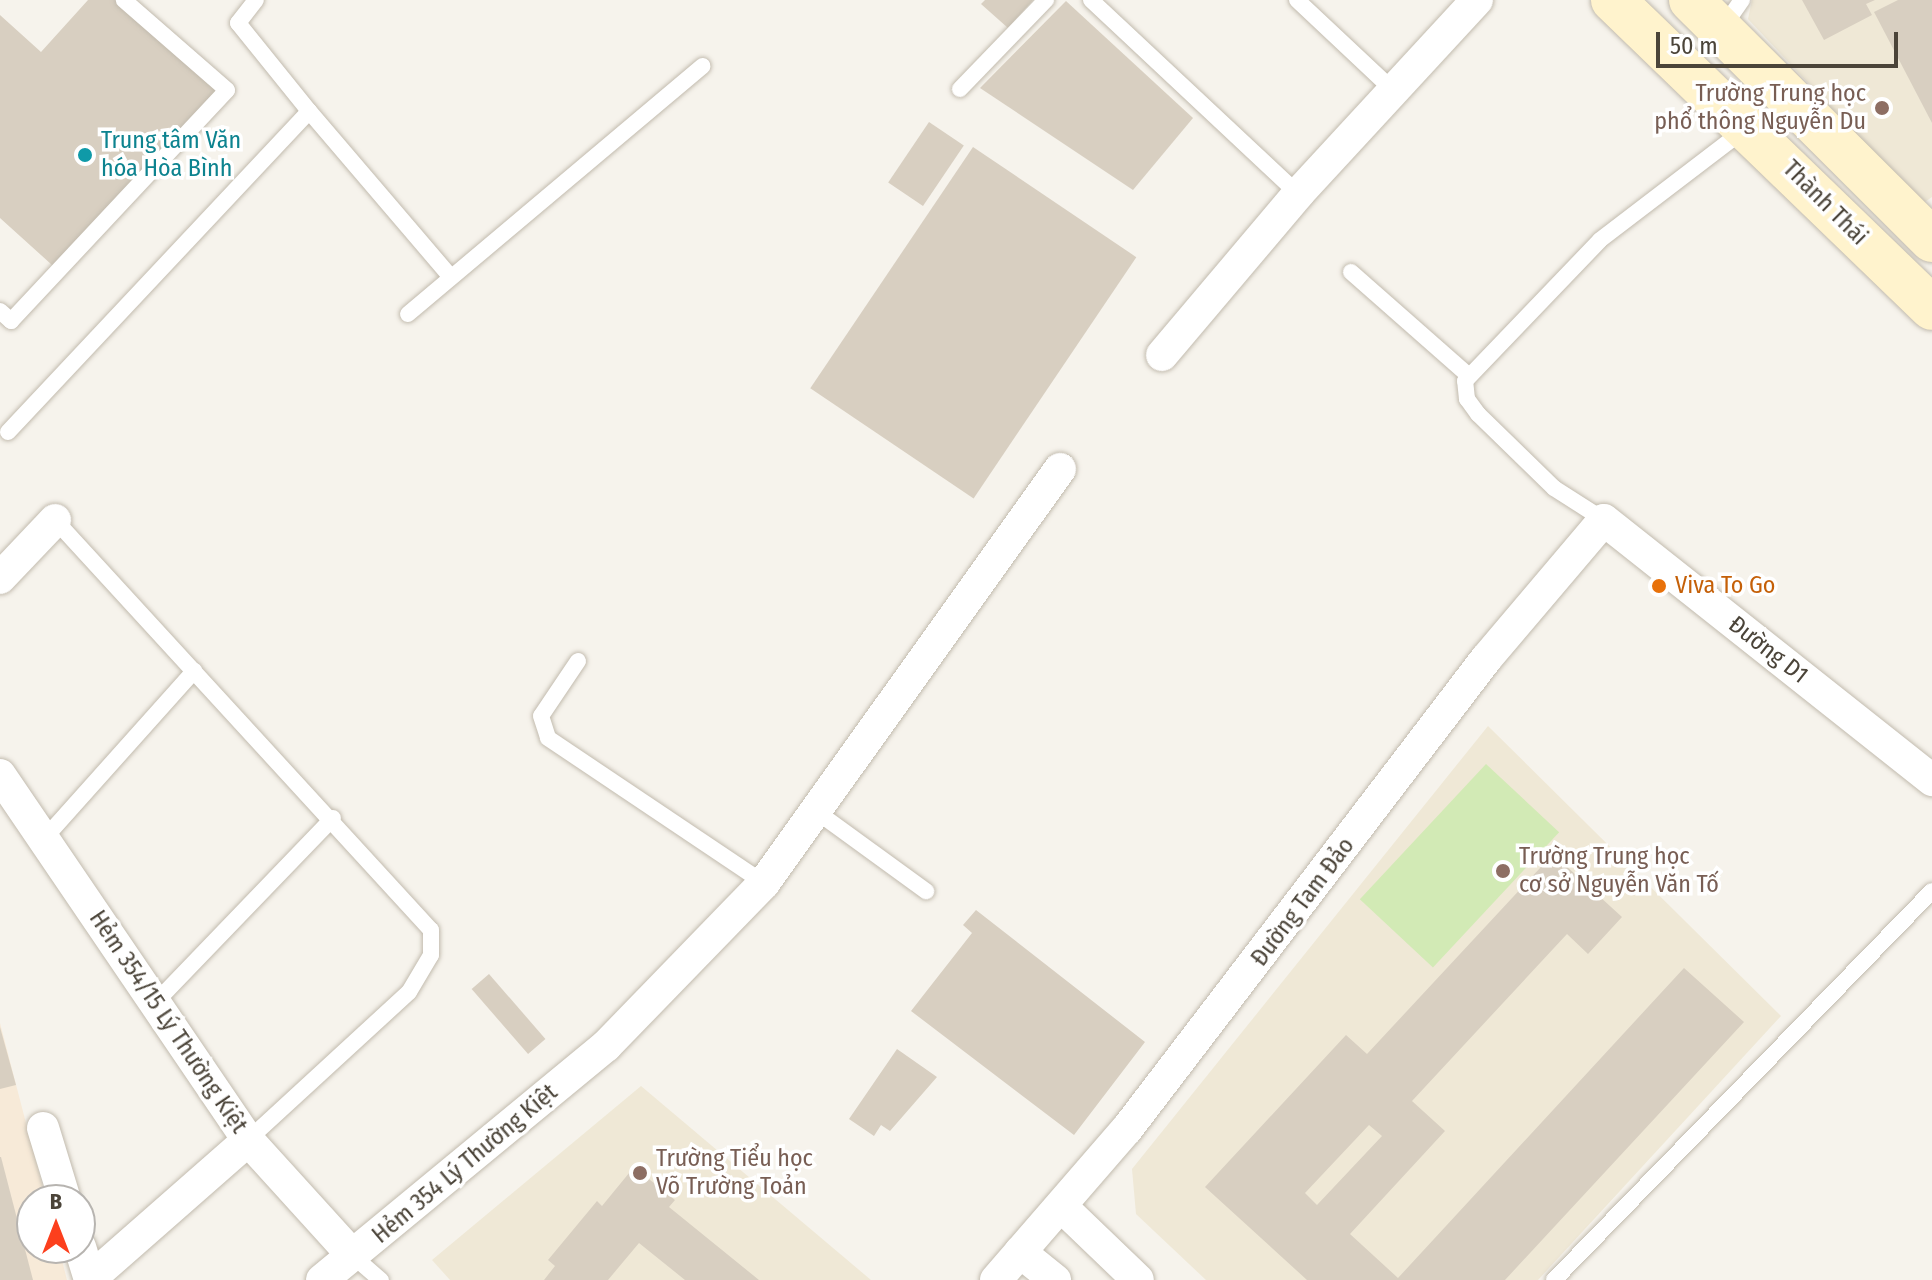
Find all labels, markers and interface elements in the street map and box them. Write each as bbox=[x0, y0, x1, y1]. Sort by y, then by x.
scale bar bbox=[1660, 16, 1902, 66]
text: 50 m bbox=[1670, 32, 1718, 60]
place label: Trường Trung học phổ thông Nguyễn Du bbox=[1654, 80, 1866, 136]
marker: Trường Trung học phổ thông Nguyễn Du bbox=[1873, 99, 1891, 117]
place label: Trung tâm Văn hóa Hòa Bình bbox=[101, 127, 241, 183]
marker: Trung tâm Văn hóa Hòa Bình bbox=[76, 146, 94, 164]
street label: Thành Thái bbox=[1777, 155, 1873, 251]
place label: Viva To Go bbox=[1675, 572, 1775, 600]
marker: Viva To Go bbox=[1650, 577, 1668, 595]
street label: Đường D1 bbox=[1723, 610, 1813, 690]
street label: Đường Tam Đảo bbox=[1245, 832, 1361, 972]
place label: Trường Trung học cơ sở Nguyễn Văn Tố bbox=[1519, 843, 1719, 899]
marker: Trường Trung học cơ sở Nguyễn Văn Tố bbox=[1494, 862, 1512, 880]
street label: Hẻm 354/15 Lý Thường Kiệt bbox=[83, 905, 253, 1139]
street label: Hẻm 354 Lý Thường Kiệt bbox=[367, 1078, 563, 1250]
place label: Trường Tiểu học Võ Trường Toản bbox=[656, 1145, 813, 1201]
marker: Trường Tiểu học Võ Trường Toản bbox=[631, 1164, 649, 1182]
north arrow bbox=[16, 1184, 96, 1264]
text: B bbox=[50, 1188, 62, 1215]

